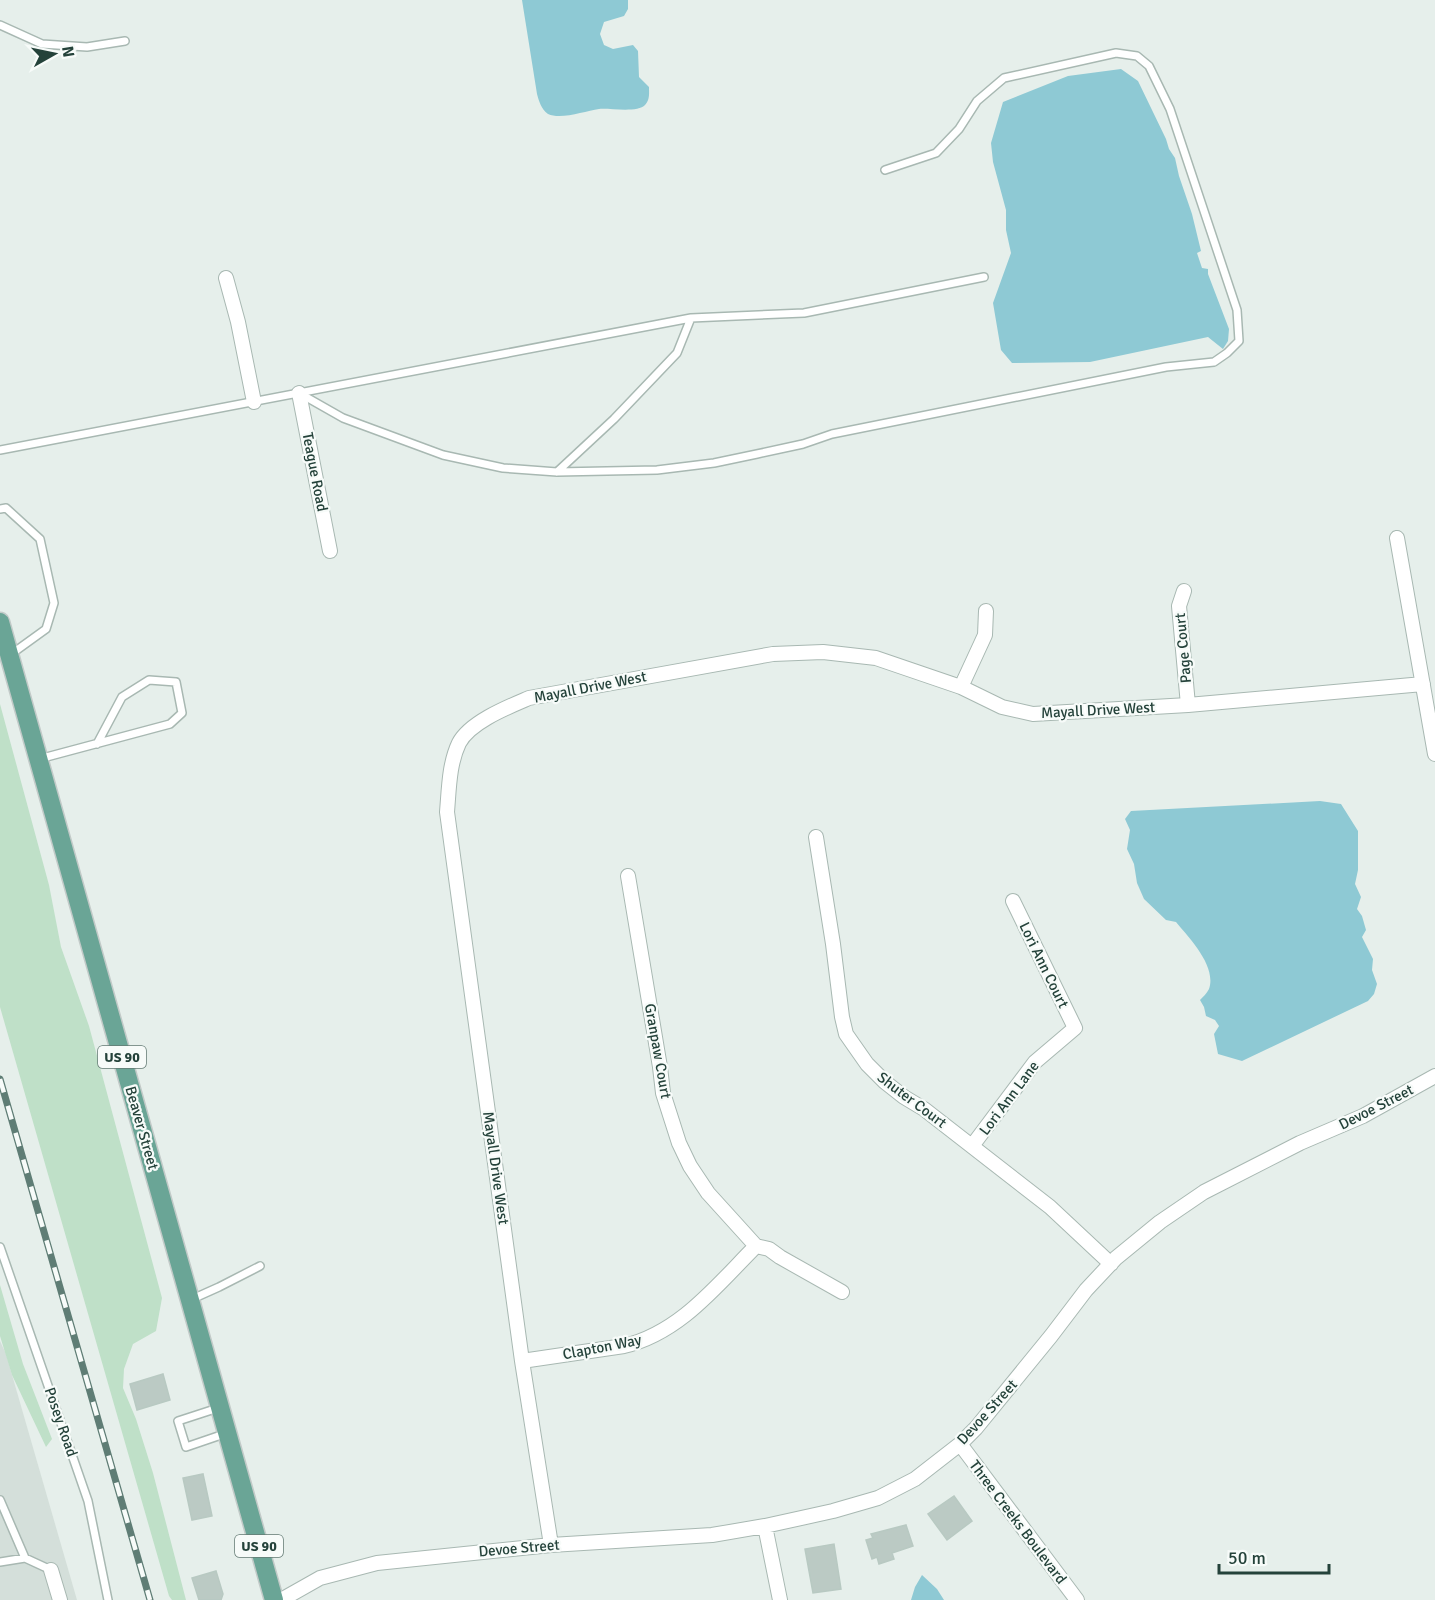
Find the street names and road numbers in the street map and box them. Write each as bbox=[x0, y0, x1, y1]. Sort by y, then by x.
street label: Teague Road bbox=[299, 431, 331, 513]
street label: Page Court bbox=[1171, 612, 1195, 684]
street label: Mayall Drive West bbox=[532, 667, 648, 707]
street label: Mayall Drive West bbox=[1040, 698, 1156, 722]
street label: Lori Ann Court bbox=[1015, 919, 1073, 1011]
street label: Granpaw Court bbox=[641, 1002, 675, 1100]
road number: US 90 bbox=[98, 1046, 146, 1068]
street label: Lori Ann Lane bbox=[975, 1057, 1043, 1139]
street label: Shuter Court bbox=[874, 1068, 950, 1132]
street label: Devoe Street bbox=[1336, 1081, 1416, 1133]
street label: Beaver Street bbox=[121, 1084, 163, 1172]
street label: Mayall Drive West bbox=[479, 1110, 513, 1226]
street label: Clapton Way bbox=[561, 1331, 643, 1363]
street label: Devoe Street bbox=[953, 1376, 1021, 1448]
street label: Posey Road bbox=[41, 1385, 81, 1459]
street label: Three Creeks Boulevard bbox=[966, 1457, 1070, 1587]
road number: US 90 bbox=[235, 1535, 283, 1557]
street label: Devoe Street bbox=[478, 1535, 560, 1561]

